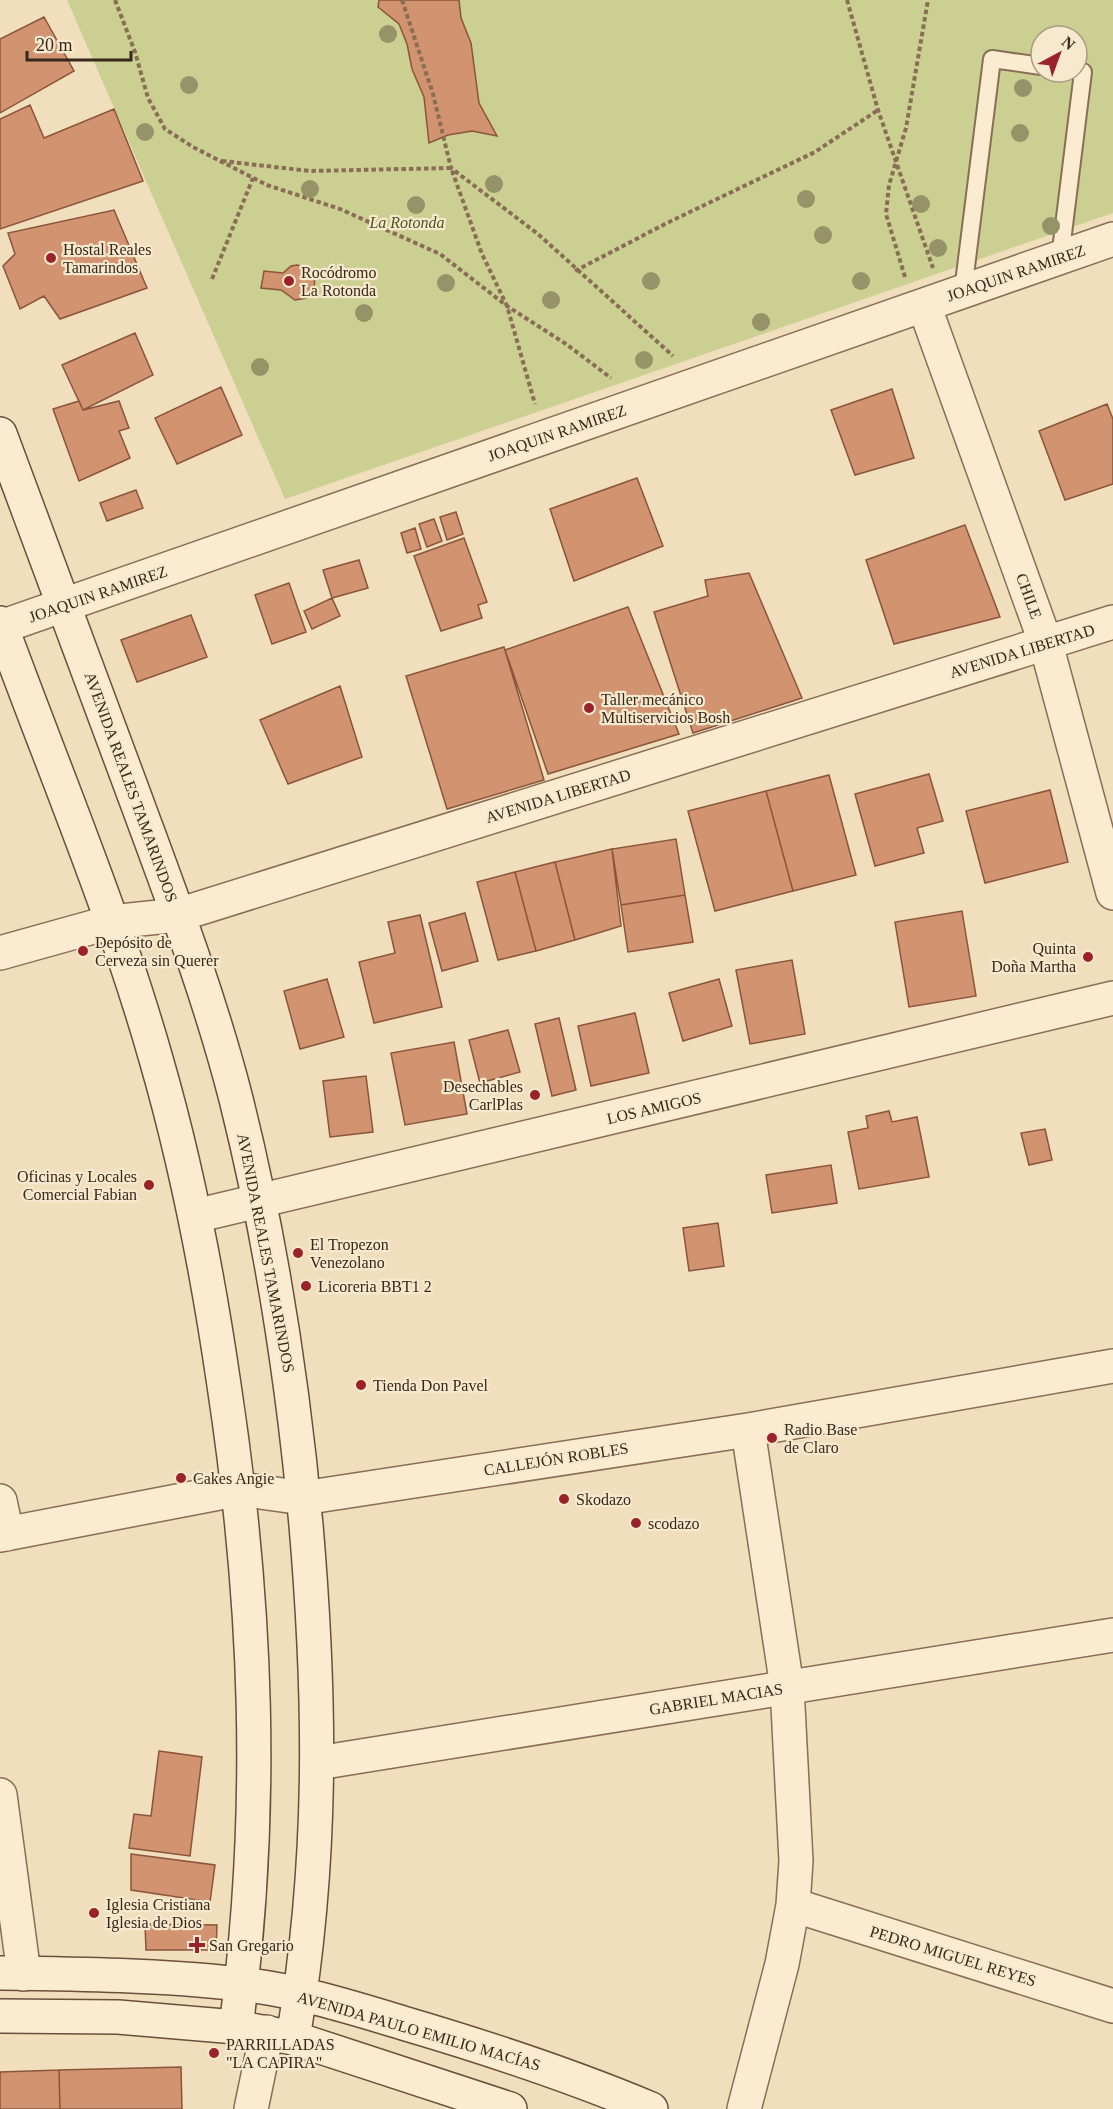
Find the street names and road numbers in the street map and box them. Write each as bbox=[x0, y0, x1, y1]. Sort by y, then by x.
street label: JOAQUIN RAMIREZ bbox=[945, 241, 1087, 305]
street label: JOAQUIN RAMIREZ bbox=[486, 401, 628, 465]
street label: JOAQUIN RAMIREZ bbox=[27, 562, 169, 626]
street label: CHILE bbox=[1013, 571, 1045, 621]
street label: AVENIDA LIBERTAD bbox=[947, 621, 1097, 681]
street label: AVENIDA REALES TAMARINDOS bbox=[81, 670, 181, 904]
street label: AVENIDA LIBERTAD bbox=[483, 766, 633, 826]
street label: LOS AMIGOS bbox=[605, 1089, 703, 1127]
street label: AVENIDA REALES TAMARINDOS bbox=[234, 1132, 298, 1374]
street label: CALLEJÓN ROBLES bbox=[482, 1438, 630, 1479]
street label: GABRIEL MACIAS bbox=[648, 1680, 784, 1718]
street label: PEDRO MIGUEL REYES bbox=[868, 1923, 1038, 1989]
street label: AVENIDA PAULO EMILIO MACÍAS bbox=[296, 1987, 543, 2074]

